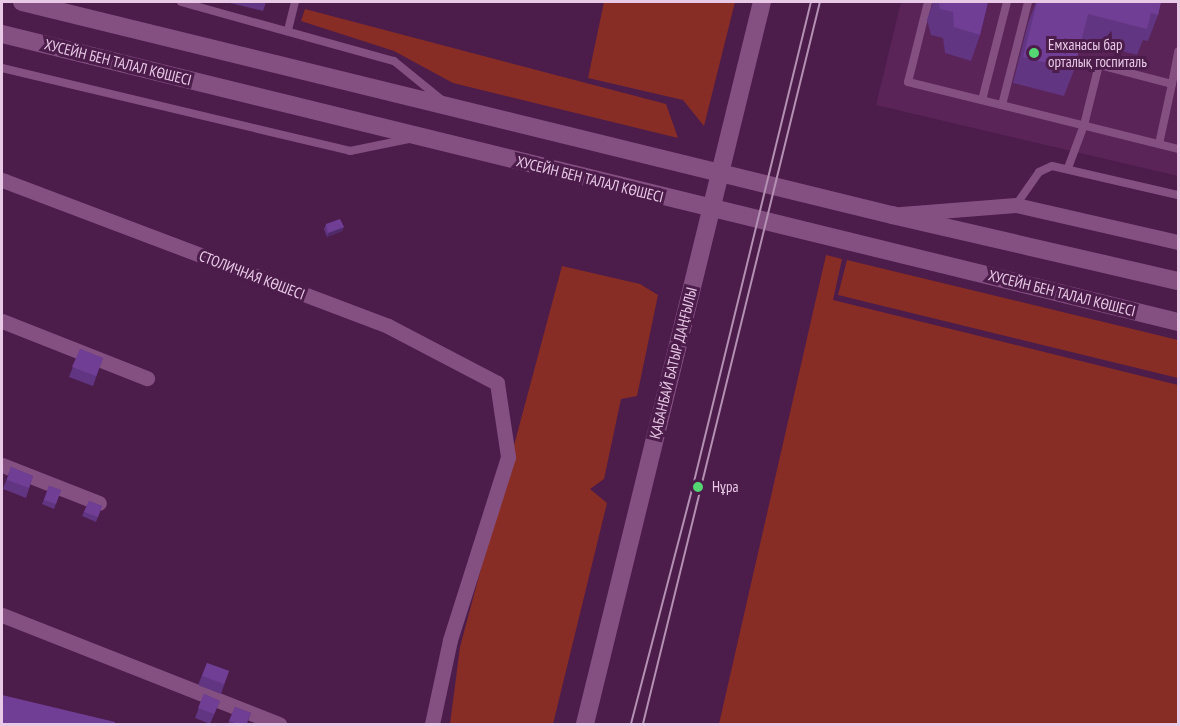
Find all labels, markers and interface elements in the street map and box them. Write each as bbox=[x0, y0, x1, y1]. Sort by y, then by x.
street label: ХУСЕЙН БЕН ТАЛАЛ КӨШЕСІ bbox=[42, 35, 194, 89]
place label: Емханасы бар орталық госпиталь bbox=[1048, 35, 1147, 70]
marker: Емханасы бар орталық госпиталь bbox=[1025, 44, 1043, 62]
street label: ХУСЕЙН БЕН ТАЛАЛ КӨШЕСІ bbox=[514, 152, 666, 206]
street label: СТОЛИЧНАЯ КӨШЕСІ bbox=[197, 247, 307, 303]
street label: ХУСЕЙН БЕН ТАЛАЛ КӨШЕСІ bbox=[986, 266, 1138, 320]
street label: ҚАБАНБАЙ БАТЫР ДАҢҒЫЛЫ bbox=[645, 285, 701, 441]
marker: Нұра bbox=[689, 478, 707, 496]
place label: Нұра bbox=[712, 478, 738, 496]

